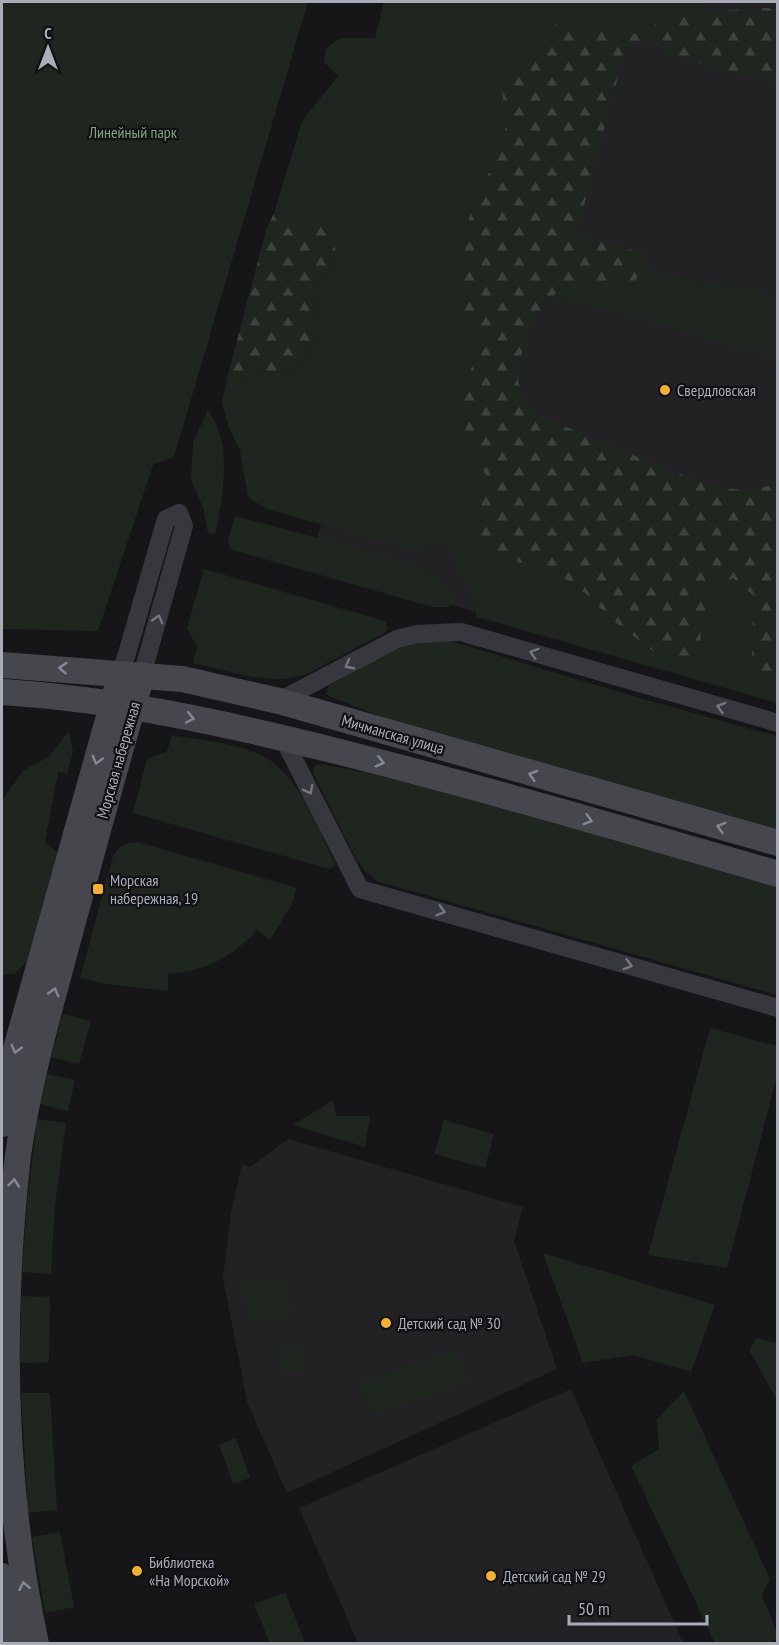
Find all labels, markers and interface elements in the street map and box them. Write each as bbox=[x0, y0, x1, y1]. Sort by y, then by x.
north arrow bbox=[18, 18, 78, 78]
text: С bbox=[44, 23, 52, 43]
park label: Линейный парк bbox=[88, 122, 178, 142]
place label: Свердловская bbox=[677, 380, 756, 400]
marker: Свердловская bbox=[658, 383, 672, 397]
one-way arrow bbox=[151, 614, 163, 625]
one-way arrow bbox=[529, 648, 540, 660]
one-way arrow bbox=[345, 658, 355, 669]
one-way arrow bbox=[58, 662, 67, 675]
street label: Морская набережная bbox=[92, 699, 144, 821]
one-way arrow bbox=[716, 702, 727, 714]
street label: Мичманская улица bbox=[339, 710, 447, 758]
one-way arrow bbox=[185, 711, 195, 724]
one-way arrow bbox=[92, 754, 104, 765]
one-way arrow bbox=[375, 754, 385, 767]
one-way arrow bbox=[529, 769, 539, 782]
one-way arrow bbox=[302, 783, 314, 794]
one-way arrow bbox=[582, 813, 593, 825]
one-way arrow bbox=[716, 822, 726, 835]
place label: Морская набережная, 19 bbox=[110, 870, 198, 908]
marker: Морская набережная, 19 bbox=[91, 882, 105, 896]
one-way arrow bbox=[436, 904, 446, 917]
one-way arrow bbox=[622, 958, 633, 970]
one-way arrow bbox=[47, 987, 59, 998]
one-way arrow bbox=[11, 1044, 24, 1054]
one-way arrow bbox=[8, 1178, 20, 1187]
place label: Детский сад № 30 bbox=[398, 1313, 501, 1333]
marker: Детский сад № 30 bbox=[379, 1316, 393, 1330]
place label: Библиотека «На Морской» bbox=[149, 1552, 229, 1590]
marker: Библиотека «На Морской» bbox=[130, 1564, 144, 1578]
place label: Детский сад № 29 bbox=[503, 1566, 606, 1586]
marker: Детский сад № 29 bbox=[484, 1569, 498, 1583]
one-way arrow bbox=[18, 1581, 31, 1591]
scale bar bbox=[569, 1588, 707, 1626]
text: 50 m bbox=[578, 1597, 610, 1620]

